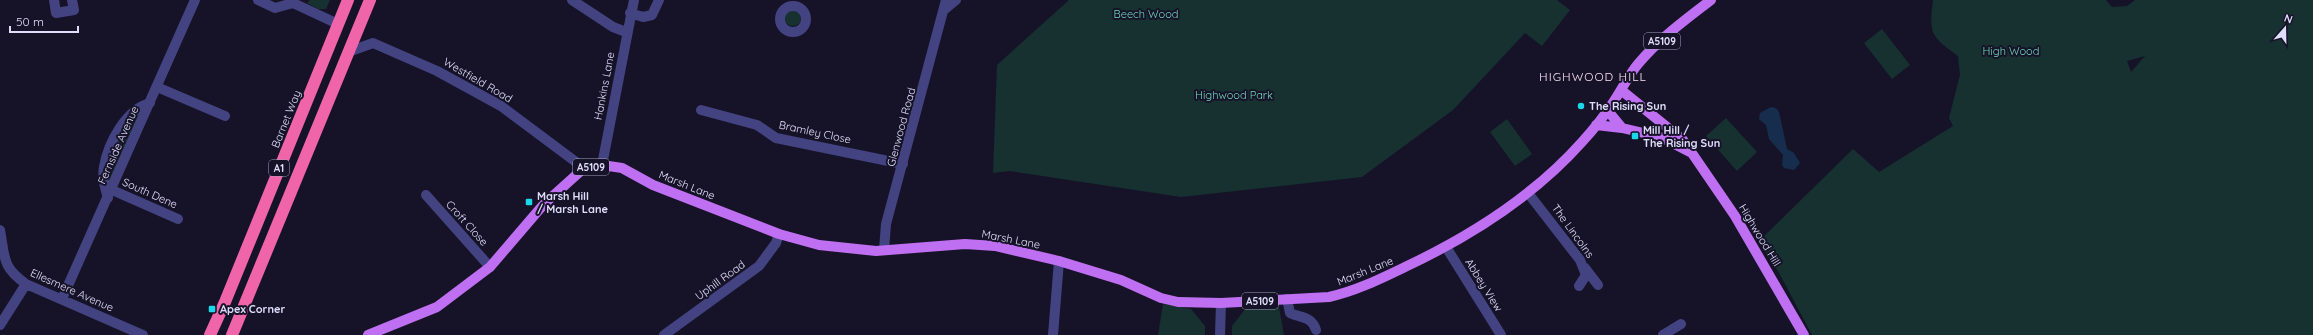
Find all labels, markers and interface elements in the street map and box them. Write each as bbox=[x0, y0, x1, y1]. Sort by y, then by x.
park label: Beech Wood bbox=[1114, 7, 1178, 21]
scale bar bbox=[10, 8, 78, 34]
north arrow bbox=[2265, 8, 2305, 48]
text: N bbox=[2282, 11, 2295, 27]
text: 50 m bbox=[16, 14, 44, 29]
road number: A5109 bbox=[1644, 33, 1680, 49]
park label: High Wood bbox=[1983, 44, 2039, 58]
street label: Hankins Lane bbox=[591, 51, 617, 121]
street label: Westfield Road bbox=[441, 55, 515, 105]
district label: HIGHWOOD HILL bbox=[1539, 69, 1647, 84]
street label: Glenwood Road bbox=[884, 86, 918, 168]
street label: Barnet Way bbox=[268, 88, 304, 150]
park label: Highwood Park bbox=[1195, 88, 1273, 102]
place label: The Rising Sun bbox=[1589, 99, 1666, 113]
marker: The Rising Sun bbox=[1576, 101, 1586, 111]
street label: Fernside Avenue bbox=[95, 104, 141, 186]
street label: Bramley Close bbox=[778, 118, 852, 146]
place label: Mill Hill / The Rising Sun bbox=[1643, 123, 1720, 150]
marker: Mill Hill / The Rising Sun bbox=[1630, 131, 1640, 141]
road number: A5109 bbox=[573, 159, 609, 175]
road number: A1 bbox=[269, 160, 289, 176]
street label: Marsh Lane bbox=[657, 167, 717, 203]
street label: South Dene bbox=[120, 175, 180, 211]
place label: Marsh Hill / Marsh Lane bbox=[537, 189, 608, 216]
street label: Croft Close bbox=[443, 197, 491, 249]
marker: Marsh Hill / Marsh Lane bbox=[524, 197, 534, 207]
street label: The Lincolns bbox=[1549, 201, 1597, 261]
street label: Highwood Hill bbox=[1736, 201, 1784, 269]
street label: Marsh Lane bbox=[980, 226, 1042, 252]
street label: Marsh Lane bbox=[1335, 253, 1395, 289]
street label: Abbey View bbox=[1462, 256, 1506, 314]
street label: Uphill Road bbox=[692, 257, 748, 303]
street label: Ellesmere Avenue bbox=[28, 265, 116, 315]
road number: A5109 bbox=[1242, 293, 1278, 309]
place label: Apex Corner bbox=[220, 302, 285, 316]
marker: Apex Corner bbox=[207, 304, 217, 314]

